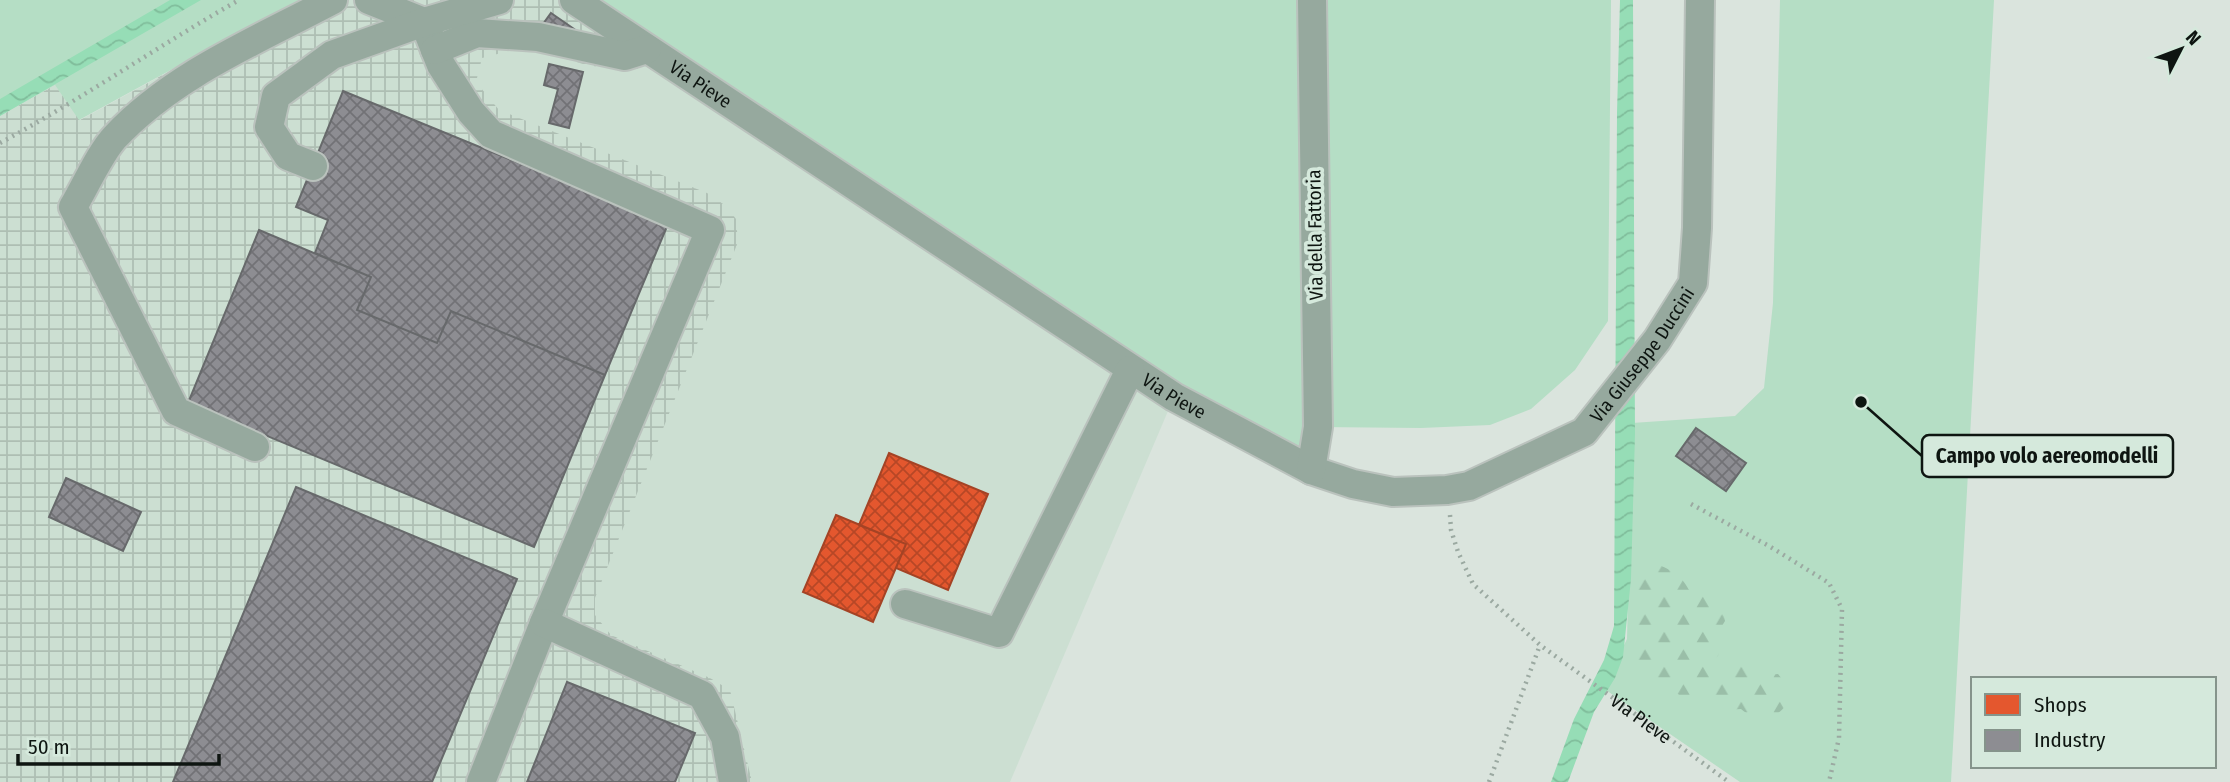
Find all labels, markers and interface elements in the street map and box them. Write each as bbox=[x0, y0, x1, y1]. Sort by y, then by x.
north arrow bbox=[2146, 14, 2216, 84]
text: N bbox=[2181, 26, 2206, 50]
street label: Via Pieve bbox=[665, 55, 736, 113]
street label: Via della Fattoria bbox=[1302, 169, 1328, 301]
street label: Via Giuseppe Duccini bbox=[1585, 283, 1699, 427]
street label: Via Pieve bbox=[1138, 368, 1210, 423]
callout: Campo volo aereomodelli bbox=[1922, 435, 2173, 477]
text: Campo volo aereomodelli bbox=[1936, 443, 2158, 469]
legend bbox=[1971, 677, 2216, 768]
street label: Via Pieve bbox=[1606, 688, 1676, 748]
text: Shops bbox=[2034, 692, 2087, 718]
scale bar bbox=[18, 722, 219, 766]
text: Industry bbox=[2034, 727, 2106, 753]
text: 50 m bbox=[28, 734, 70, 760]

